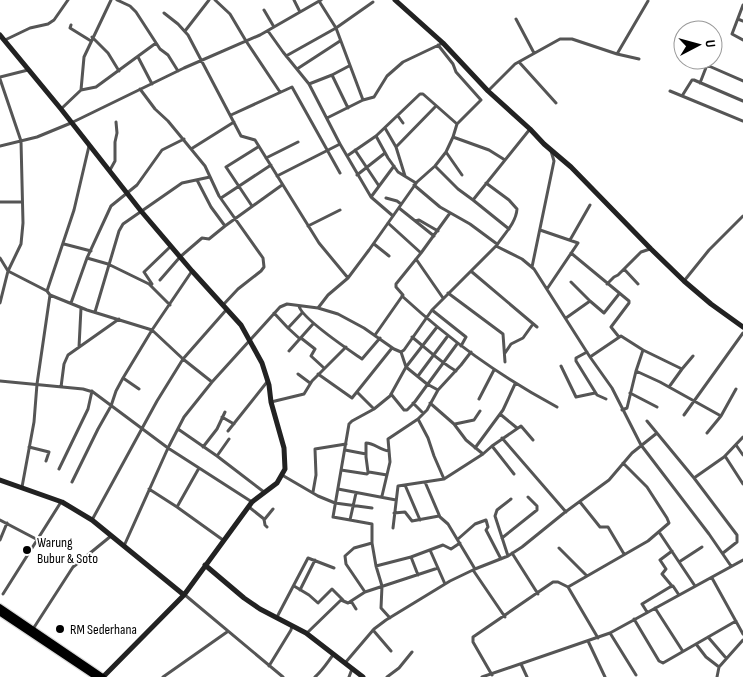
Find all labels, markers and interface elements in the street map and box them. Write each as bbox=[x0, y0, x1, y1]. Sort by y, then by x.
north arrow bbox=[673, 20, 723, 70]
text: U bbox=[702, 39, 719, 48]
place label: Warung Bubur & Soto bbox=[37, 534, 98, 567]
marker: Warung Bubur & Soto bbox=[21, 544, 33, 556]
place label: RM Sederhana bbox=[70, 621, 137, 638]
marker: RM Sederhana bbox=[54, 623, 66, 635]

